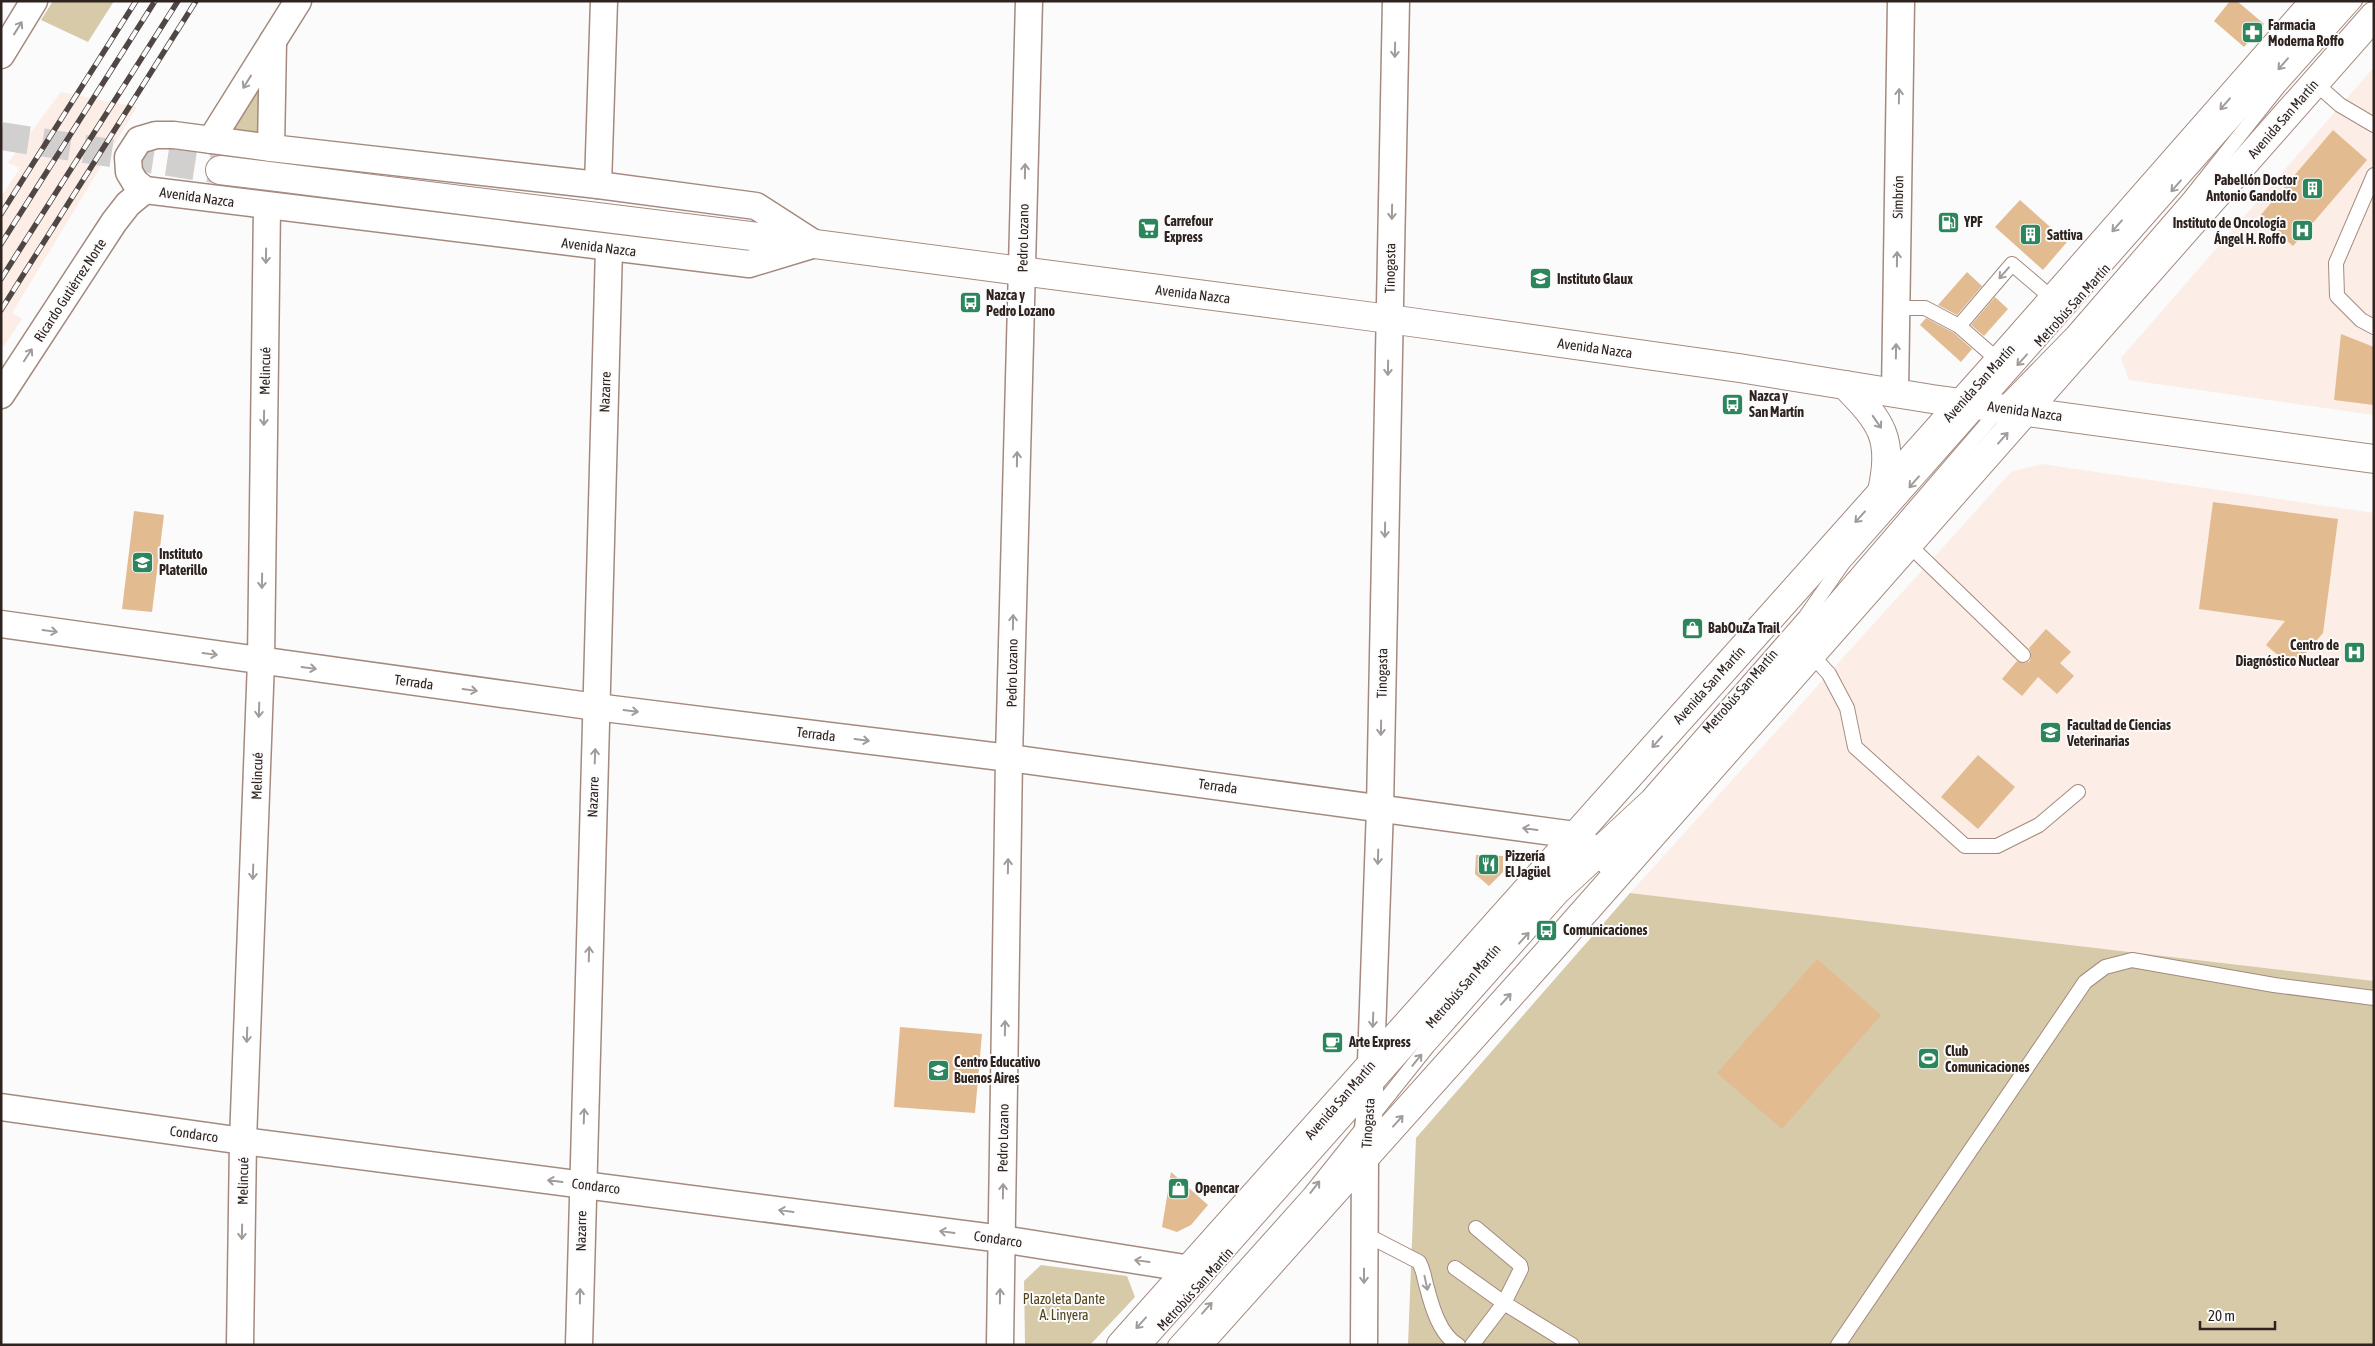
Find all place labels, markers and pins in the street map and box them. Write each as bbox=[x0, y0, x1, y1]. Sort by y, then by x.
place label: Farmacia Moderna Roffo bbox=[2268, 17, 2344, 49]
pharmacy icon: Farmacia Moderna Roffo bbox=[2240, 21, 2264, 45]
place label: Pabellón Doctor Antonio Gandolfo bbox=[2205, 172, 2298, 204]
building icon: Pabellón Doctor Antonio Gandolfo bbox=[2301, 176, 2325, 200]
fuel station icon: YPF bbox=[1936, 210, 1960, 234]
place label: Carrefour Express bbox=[1164, 213, 1214, 245]
place label: YPF bbox=[1963, 214, 1983, 230]
place label: Instituto de Oncología Ángel H. Roffo bbox=[2173, 215, 2286, 247]
supermarket icon: Carrefour Express bbox=[1136, 217, 1160, 241]
hospital icon: Instituto de Oncología Ángel H. Roffo bbox=[2290, 219, 2314, 243]
building icon: Sattiva bbox=[2019, 223, 2043, 247]
place label: Sattiva bbox=[2047, 227, 2083, 243]
school or university icon: Instituto Glaux bbox=[1529, 267, 1553, 291]
place label: Instituto Glaux bbox=[1557, 271, 1633, 287]
place label: Nazca y Pedro Lozano bbox=[986, 287, 1055, 319]
bus stop icon: Nazca y Pedro Lozano bbox=[958, 291, 982, 315]
place label: Nazca y San Martín bbox=[1749, 388, 1804, 420]
bus stop icon: Nazca y San Martín bbox=[1721, 392, 1745, 416]
place label: Instituto Platerillo bbox=[159, 546, 208, 578]
school or university icon: Instituto Platerillo bbox=[131, 550, 155, 574]
shop icon: BabOuZa Trail bbox=[1680, 616, 1704, 640]
place label: BabOuZa Trail bbox=[1708, 620, 1780, 636]
place label: Centro de Diagnóstico Nuclear bbox=[2235, 637, 2340, 669]
hospital icon: Centro de Diagnóstico Nuclear bbox=[2343, 641, 2367, 665]
place label: Facultad de Ciencias Veterinarias bbox=[2066, 717, 2171, 749]
school or university icon: Facultad de Ciencias Veterinarias bbox=[2039, 721, 2063, 745]
place label: Pizzería El Jagüel bbox=[1505, 848, 1551, 880]
restaurant icon: Pizzería El Jagüel bbox=[1477, 852, 1501, 876]
bus stop icon: Comunicaciones bbox=[1535, 918, 1559, 942]
place label: Comunicaciones bbox=[1563, 922, 1648, 938]
cafe icon: Arte Express bbox=[1321, 1030, 1345, 1054]
place label: Arte Express bbox=[1348, 1034, 1411, 1050]
place label: Club Comunicaciones bbox=[1945, 1043, 2030, 1075]
sports icon: Club Comunicaciones bbox=[1917, 1047, 1941, 1071]
place label: Centro Educativo Buenos Aires bbox=[954, 1054, 1041, 1086]
school or university icon: Centro Educativo Buenos Aires bbox=[926, 1058, 950, 1082]
shop icon: Opencar bbox=[1167, 1176, 1191, 1200]
place label: Opencar bbox=[1195, 1180, 1240, 1196]

